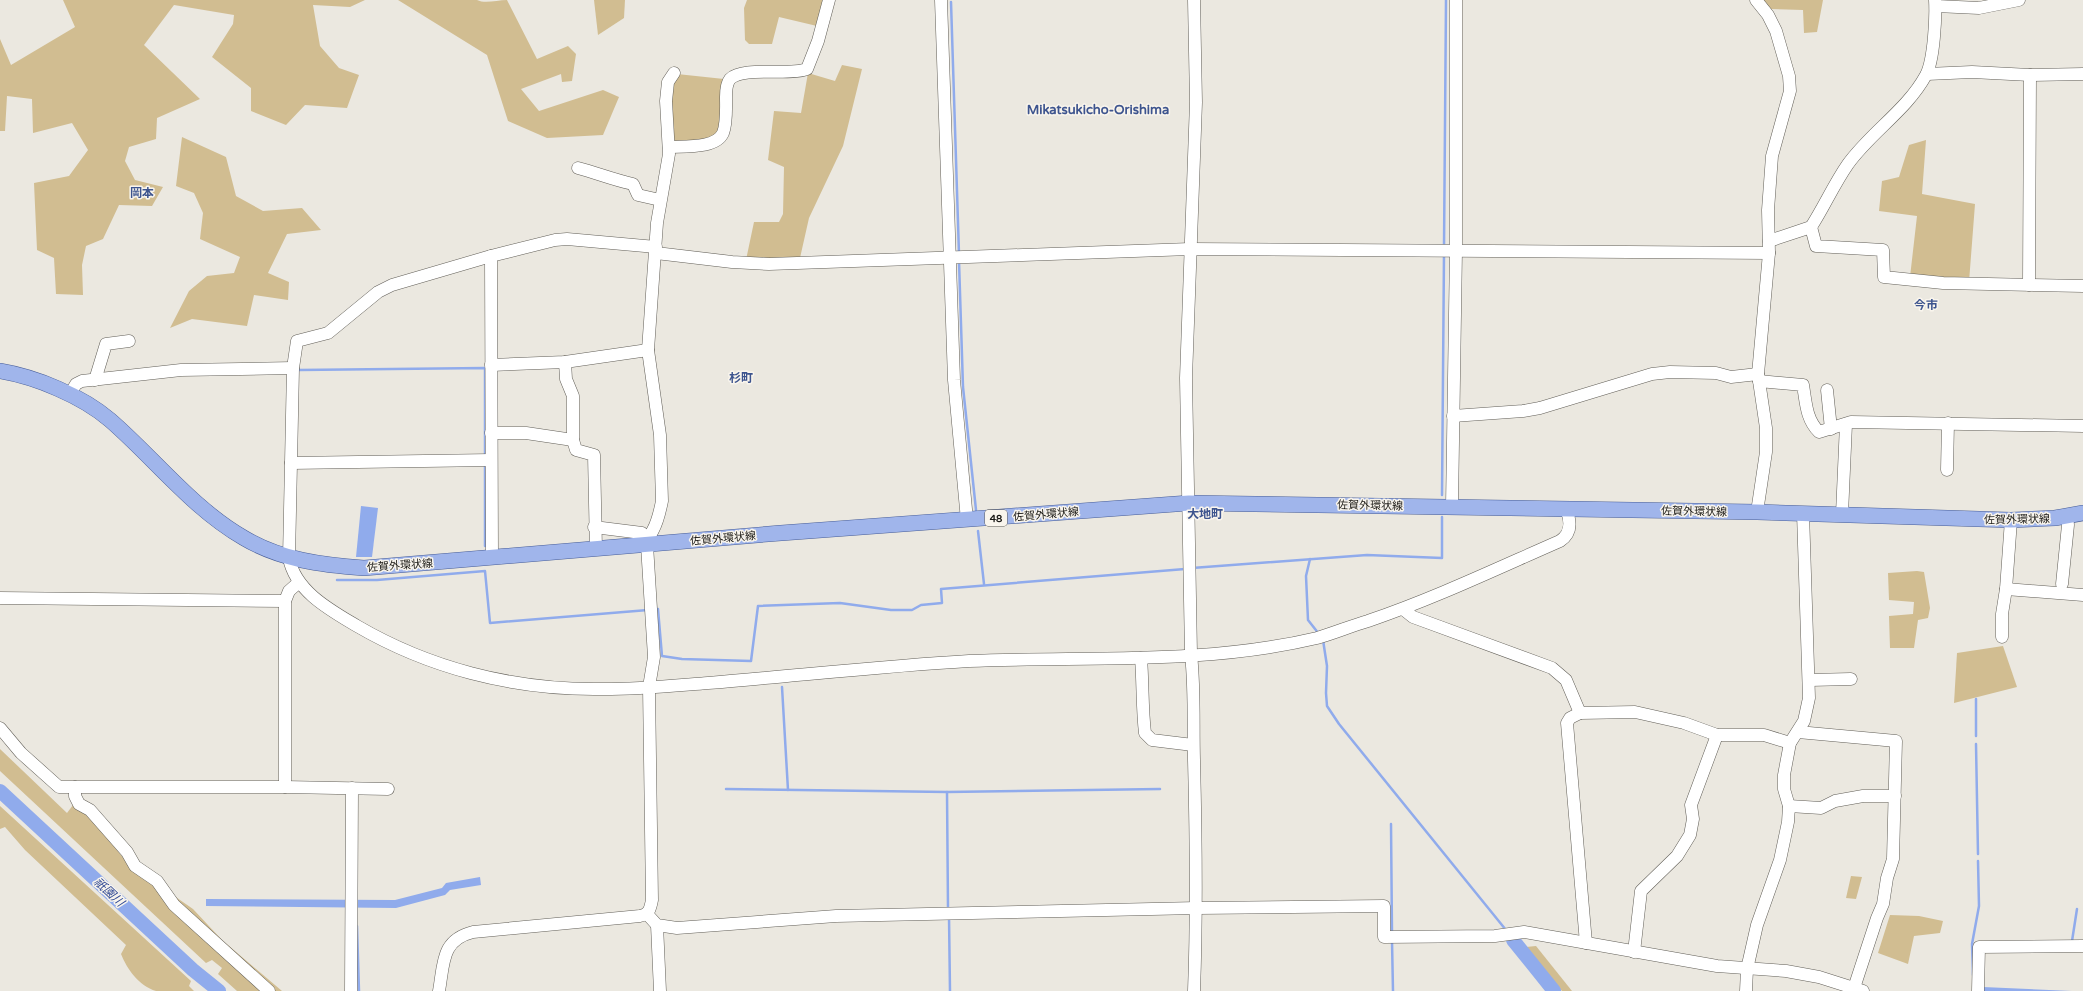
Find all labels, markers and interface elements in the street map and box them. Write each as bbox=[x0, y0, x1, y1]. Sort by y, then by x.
district label: Mikatsukicho-Orishima bbox=[1027, 102, 1169, 118]
district label: 岡本 bbox=[130, 186, 154, 200]
district label: 今市 bbox=[1914, 298, 1938, 312]
district label: 杉町 bbox=[729, 371, 753, 385]
street label: 佐賀外環状線 bbox=[1337, 498, 1403, 513]
street label: 佐賀外環状線 bbox=[1661, 504, 1727, 519]
street label: 佐賀外環状線 bbox=[1013, 505, 1079, 524]
district label: 大地町 bbox=[1187, 507, 1223, 521]
road number: 48 bbox=[985, 510, 1007, 526]
street label: 佐賀外環状線 bbox=[1984, 512, 2050, 527]
street label: 佐賀外環状線 bbox=[690, 529, 756, 548]
street label: 佐賀外環状線 bbox=[367, 557, 433, 574]
water label: 祇園川 bbox=[91, 875, 128, 911]

